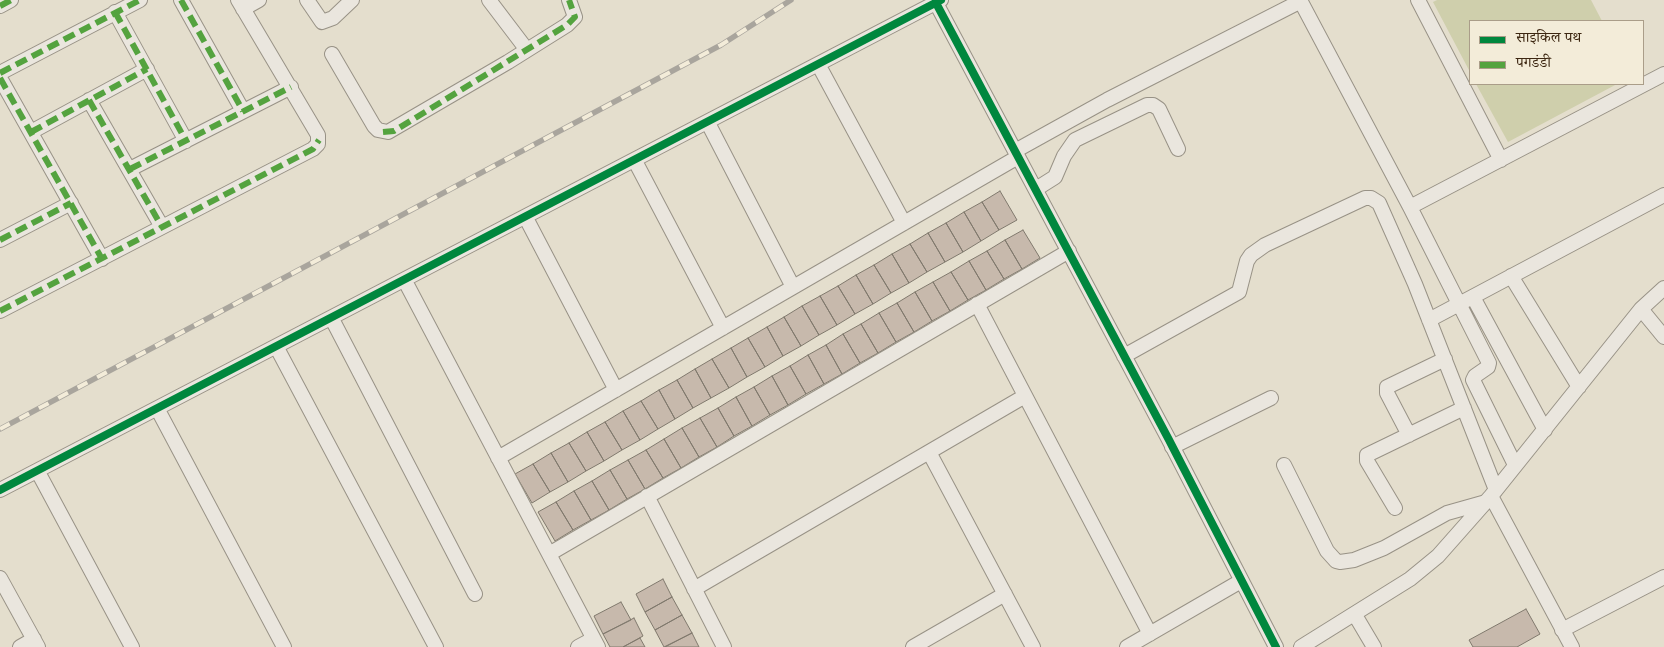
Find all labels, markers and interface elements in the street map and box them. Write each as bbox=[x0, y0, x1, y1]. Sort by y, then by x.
legend bbox=[1469, 20, 1644, 85]
text: साइकिल पथ bbox=[1516, 31, 1581, 46]
text: पगडंडी bbox=[1516, 56, 1551, 71]

